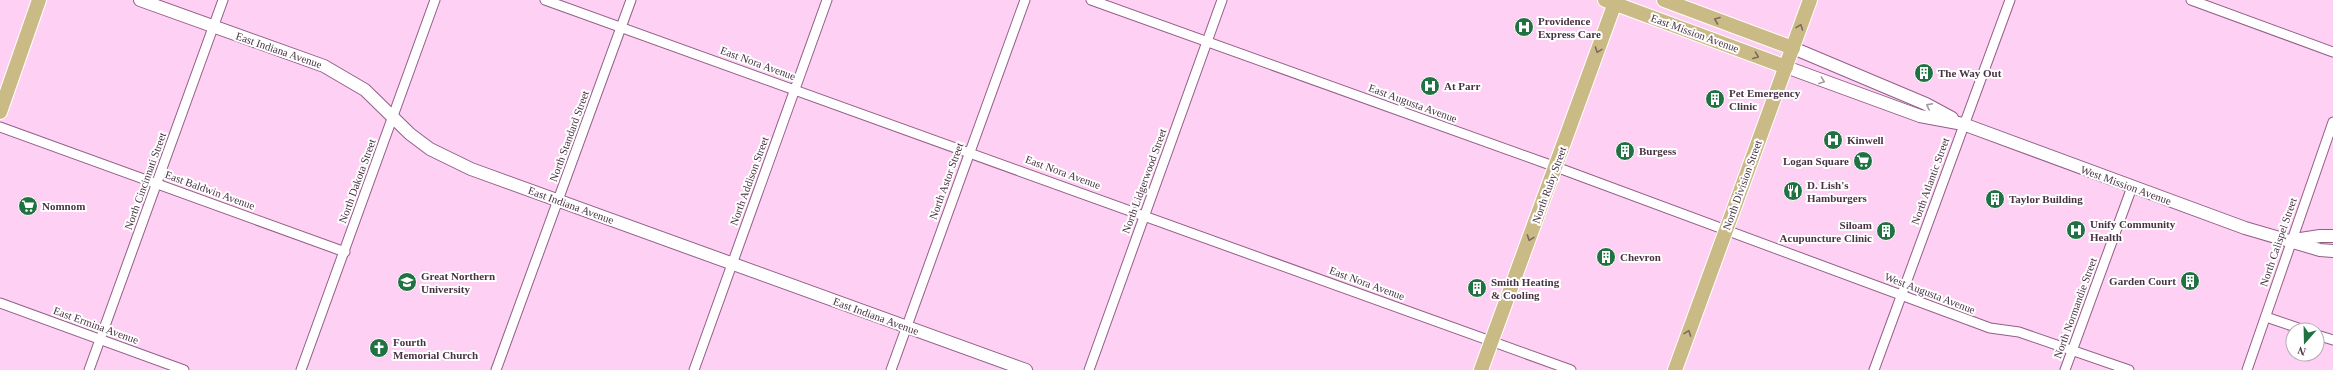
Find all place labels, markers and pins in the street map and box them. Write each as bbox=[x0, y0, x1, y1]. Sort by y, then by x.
place label: Providence Express Care bbox=[1538, 15, 1601, 40]
hospital icon: Providence Express Care bbox=[1513, 16, 1535, 38]
building icon: The Way Out bbox=[1913, 62, 1935, 84]
place label: The Way Out bbox=[1938, 67, 2002, 79]
hospital icon: At Parr bbox=[1419, 75, 1441, 97]
place label: At Parr bbox=[1444, 80, 1480, 92]
place label: Pet Emergency Clinic bbox=[1729, 87, 1801, 112]
building icon: Pet Emergency Clinic bbox=[1704, 88, 1726, 110]
hospital icon: Kinwell bbox=[1822, 129, 1844, 151]
place label: Kinwell bbox=[1847, 134, 1884, 146]
building icon: Burgess bbox=[1614, 140, 1636, 162]
place label: Burgess bbox=[1639, 145, 1677, 157]
supermarket icon: Logan Square bbox=[1852, 150, 1874, 172]
place label: Logan Square bbox=[1783, 155, 1849, 167]
place label: D. Lish's Hamburgers bbox=[1807, 179, 1868, 204]
restaurant icon: D. Lish's Hamburgers bbox=[1782, 180, 1804, 202]
building icon: Taylor Building bbox=[1984, 188, 2006, 210]
place label: Taylor Building bbox=[2009, 193, 2083, 205]
supermarket icon: Nomnom bbox=[17, 195, 39, 217]
place label: Nomnom bbox=[42, 200, 85, 212]
place label: Unify Community Health bbox=[2090, 218, 2176, 243]
place label: Siloam Acupuncture Clinic bbox=[1780, 219, 1872, 244]
hospital icon: Unify Community Health bbox=[2065, 219, 2087, 241]
building icon: Siloam Acupuncture Clinic bbox=[1875, 220, 1897, 242]
building icon: Chevron bbox=[1595, 246, 1617, 268]
place label: Chevron bbox=[1620, 251, 1661, 263]
place label: Great Northern University bbox=[421, 270, 495, 295]
building icon: Garden Court bbox=[2179, 270, 2201, 292]
school or university icon: Great Northern University bbox=[396, 271, 418, 293]
place label: Garden Court bbox=[2109, 275, 2176, 287]
place label: Smith Heating & Cooling bbox=[1491, 276, 1560, 301]
building icon: Smith Heating & Cooling bbox=[1466, 277, 1488, 299]
place label: Fourth Memorial Church bbox=[393, 336, 478, 361]
church icon: Fourth Memorial Church bbox=[368, 337, 390, 359]

